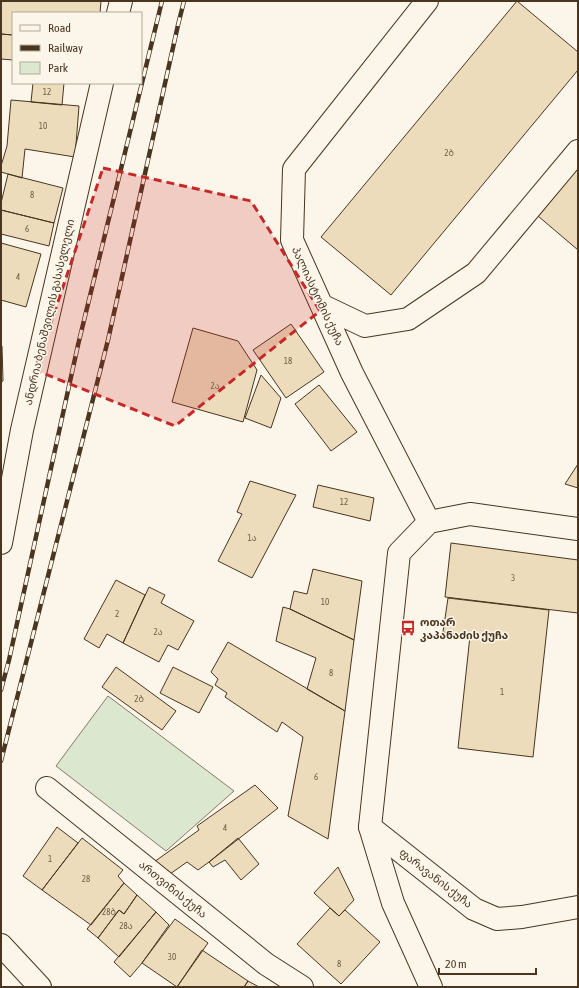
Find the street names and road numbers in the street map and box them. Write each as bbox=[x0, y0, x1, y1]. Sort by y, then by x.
street label: ანდრია ბენაშვილის გასასვლელი bbox=[22, 218, 77, 406]
street label: პალიასტომის ქუჩა bbox=[289, 245, 346, 348]
street label: ფარავანის ქუჩა bbox=[397, 846, 475, 911]
street label: ართვინის ქუჩა bbox=[136, 858, 209, 921]

